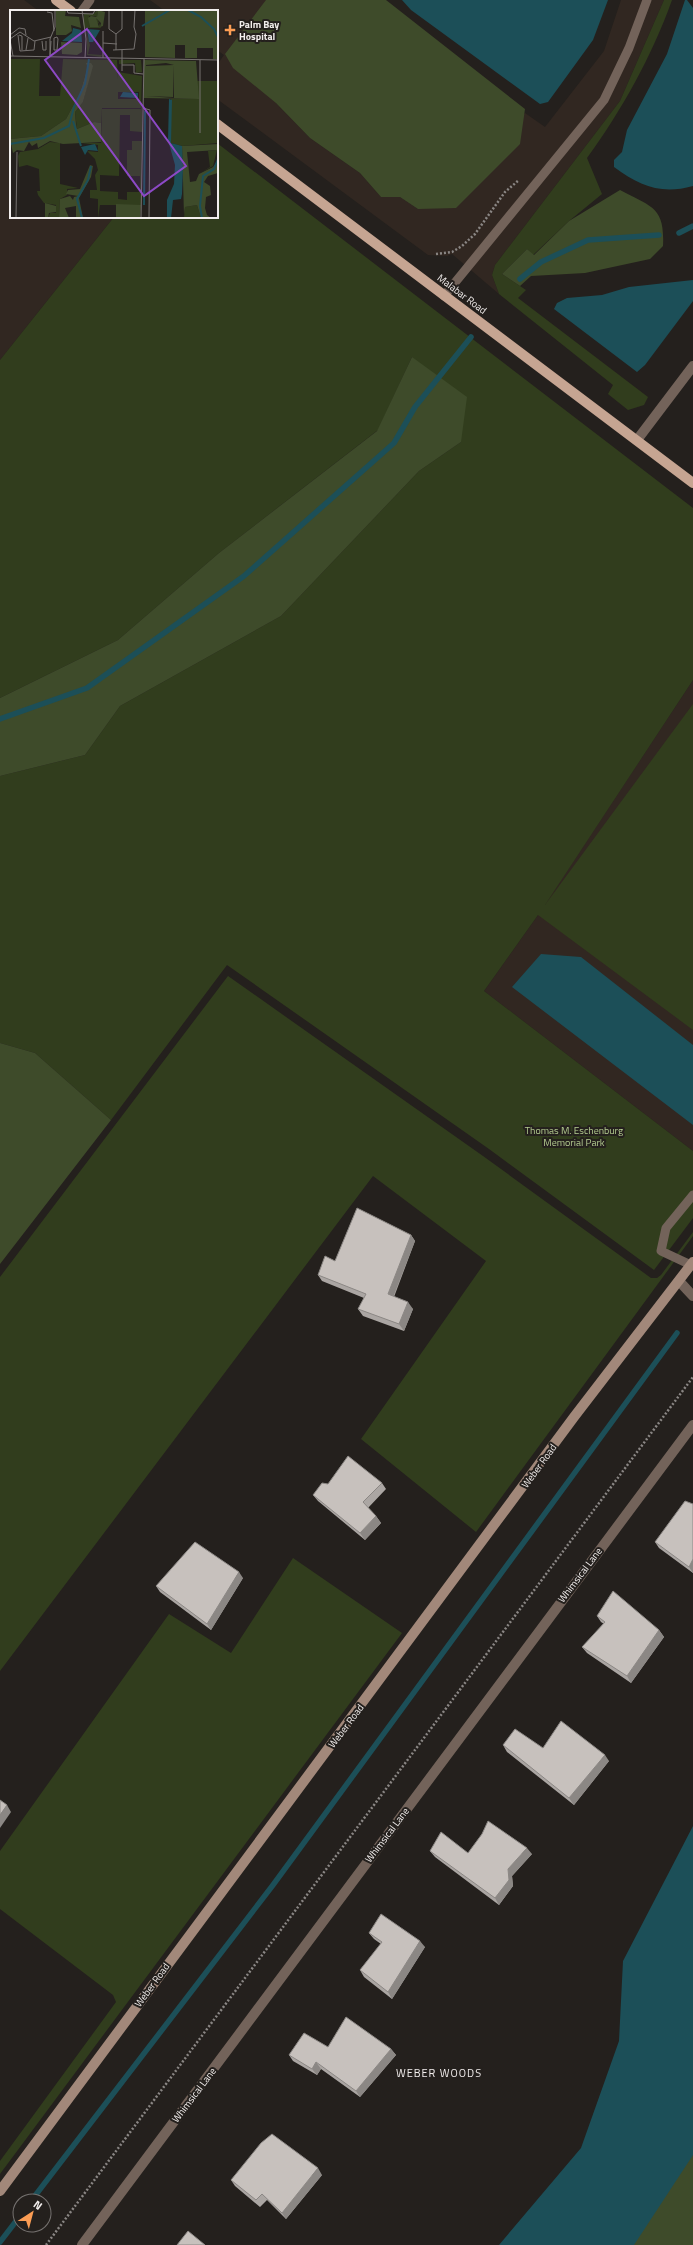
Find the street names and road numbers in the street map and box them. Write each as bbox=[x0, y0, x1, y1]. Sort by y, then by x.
street label: Malabar Road bbox=[434, 270, 490, 318]
street label: Weber Road bbox=[518, 1441, 560, 1491]
street label: Whimsical Lane bbox=[554, 1544, 606, 1606]
street label: Weber Road bbox=[325, 1701, 367, 1751]
street label: Whimsical Lane bbox=[361, 1804, 413, 1866]
street label: Weber Road bbox=[131, 1960, 173, 2010]
street label: Whimsical Lane bbox=[168, 2064, 220, 2126]

